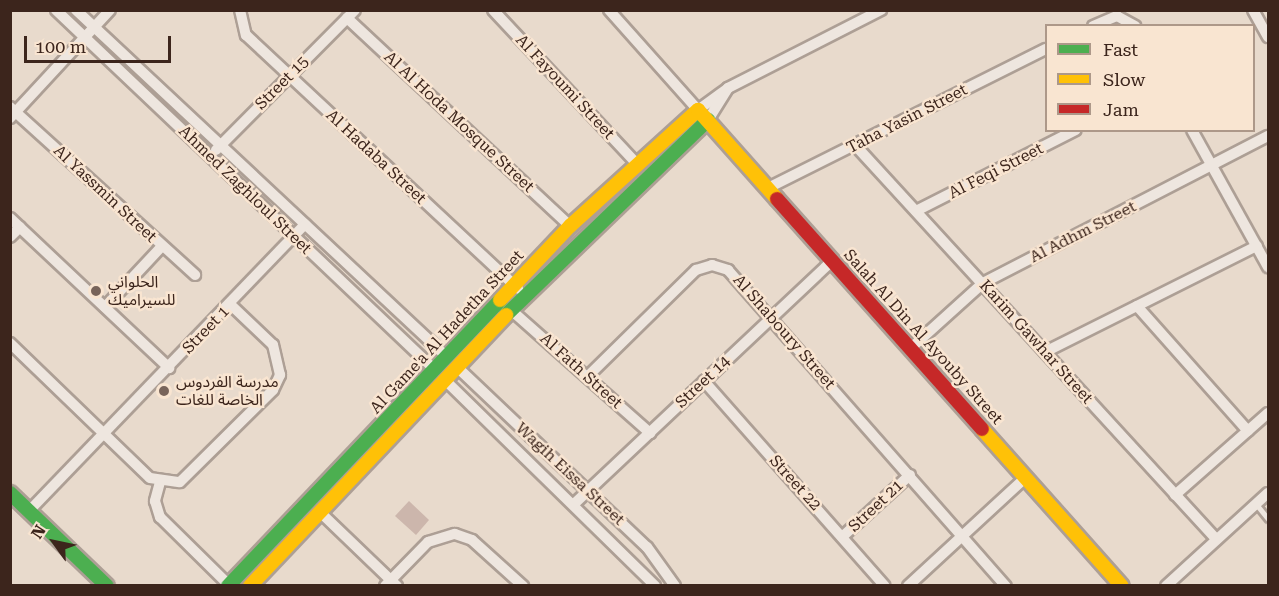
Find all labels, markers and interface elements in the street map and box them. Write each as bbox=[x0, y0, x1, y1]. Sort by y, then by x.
scale bar bbox=[27, 24, 174, 62]
legend bbox=[1045, 24, 1255, 132]
street label: Al Fayoumi Street bbox=[512, 31, 618, 143]
text: 100 m bbox=[35, 36, 86, 57]
text: Fast bbox=[1103, 39, 1138, 60]
street label: Al Al Hoda Mosque Street bbox=[380, 47, 538, 197]
street label: Street 15 bbox=[251, 52, 313, 114]
text: Slow bbox=[1103, 69, 1145, 90]
street label: Taha Yasin Street bbox=[844, 80, 970, 158]
text: Jam bbox=[1103, 99, 1139, 120]
street label: Al Hadaba Street bbox=[322, 106, 430, 208]
street label: Ahmed Zaghloul Street bbox=[175, 122, 315, 258]
street label: Al Feqi Street bbox=[946, 139, 1046, 203]
street label: Al Yassmin Street bbox=[49, 141, 161, 247]
street label: Al Adhm Street bbox=[1027, 197, 1139, 267]
street label: Al Game'a Al Hadetha Street bbox=[366, 246, 528, 418]
street label: Salah Al Din Al Ayouby Street bbox=[839, 246, 1007, 428]
street label: Al Shaboury Street bbox=[729, 271, 839, 393]
place label: الحلواني للسيراميك bbox=[108, 272, 175, 310]
street label: Karim Gawhar Street bbox=[975, 276, 1097, 408]
marker: الحلواني للسيراميك bbox=[89, 284, 103, 298]
street label: Street 1 bbox=[179, 302, 233, 358]
street label: Al Fath Street bbox=[536, 329, 626, 413]
street label: Street 14 bbox=[672, 352, 734, 412]
place label: مدرسة الفردوس الخاصة للغات bbox=[176, 372, 279, 410]
marker: مدرسة الفردوس الخاصة للغات bbox=[157, 384, 171, 398]
street label: Wagih Eissa Street bbox=[512, 419, 628, 529]
street label: Street 22 bbox=[765, 451, 825, 515]
street label: Street 21 bbox=[845, 476, 907, 536]
north arrow bbox=[24, 512, 84, 572]
text: N bbox=[27, 522, 50, 542]

